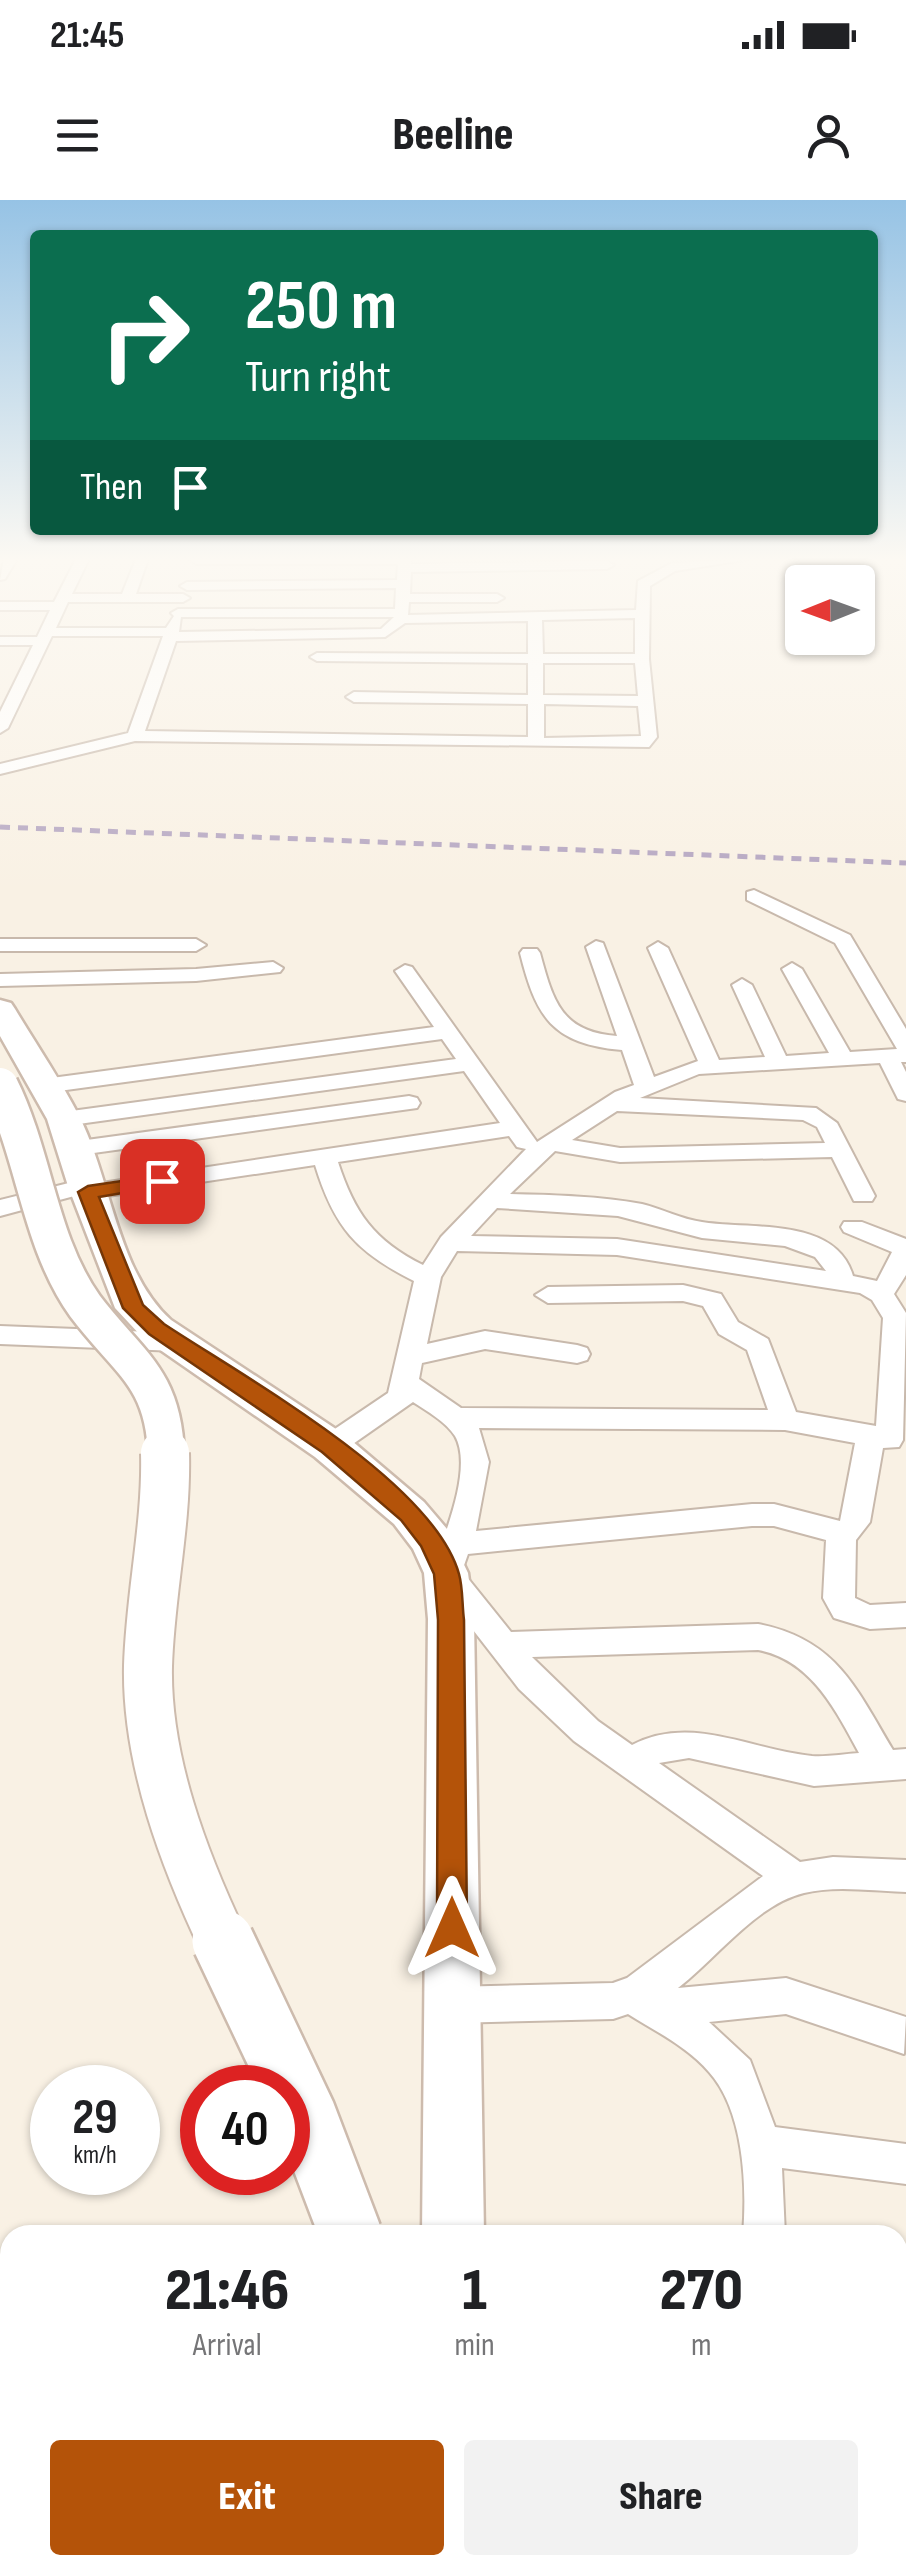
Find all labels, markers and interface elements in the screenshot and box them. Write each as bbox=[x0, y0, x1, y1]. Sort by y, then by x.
text: 21:45 bbox=[50, 13, 124, 58]
icon: menu bbox=[50, 108, 105, 163]
text: Beeline bbox=[392, 108, 514, 163]
icon: person bbox=[801, 108, 856, 163]
text: 250 m bbox=[245, 265, 397, 349]
icon: right bbox=[80, 270, 210, 400]
text: Turn right bbox=[245, 350, 391, 405]
icon: arrive bbox=[163, 460, 218, 515]
text: Then bbox=[80, 465, 143, 510]
north arrow bbox=[785, 565, 875, 655]
map controls bbox=[785, 565, 875, 655]
pin bbox=[120, 1139, 205, 1224]
icon: arrive bbox=[135, 1154, 190, 1209]
position arrow bbox=[400, 1876, 504, 1980]
speed limit sign: 40 bbox=[180, 2065, 310, 2195]
text: 29 bbox=[72, 2088, 118, 2148]
text: km/h bbox=[73, 2140, 117, 2171]
text: 21:46 bbox=[165, 2255, 289, 2327]
text: 1 bbox=[462, 2255, 487, 2327]
text: 270 bbox=[660, 2255, 743, 2327]
text: Arrival bbox=[193, 2326, 262, 2365]
text: min bbox=[454, 2326, 495, 2365]
text: m bbox=[691, 2326, 712, 2365]
button: Exit bbox=[50, 2440, 444, 2555]
button: Share bbox=[464, 2440, 858, 2555]

